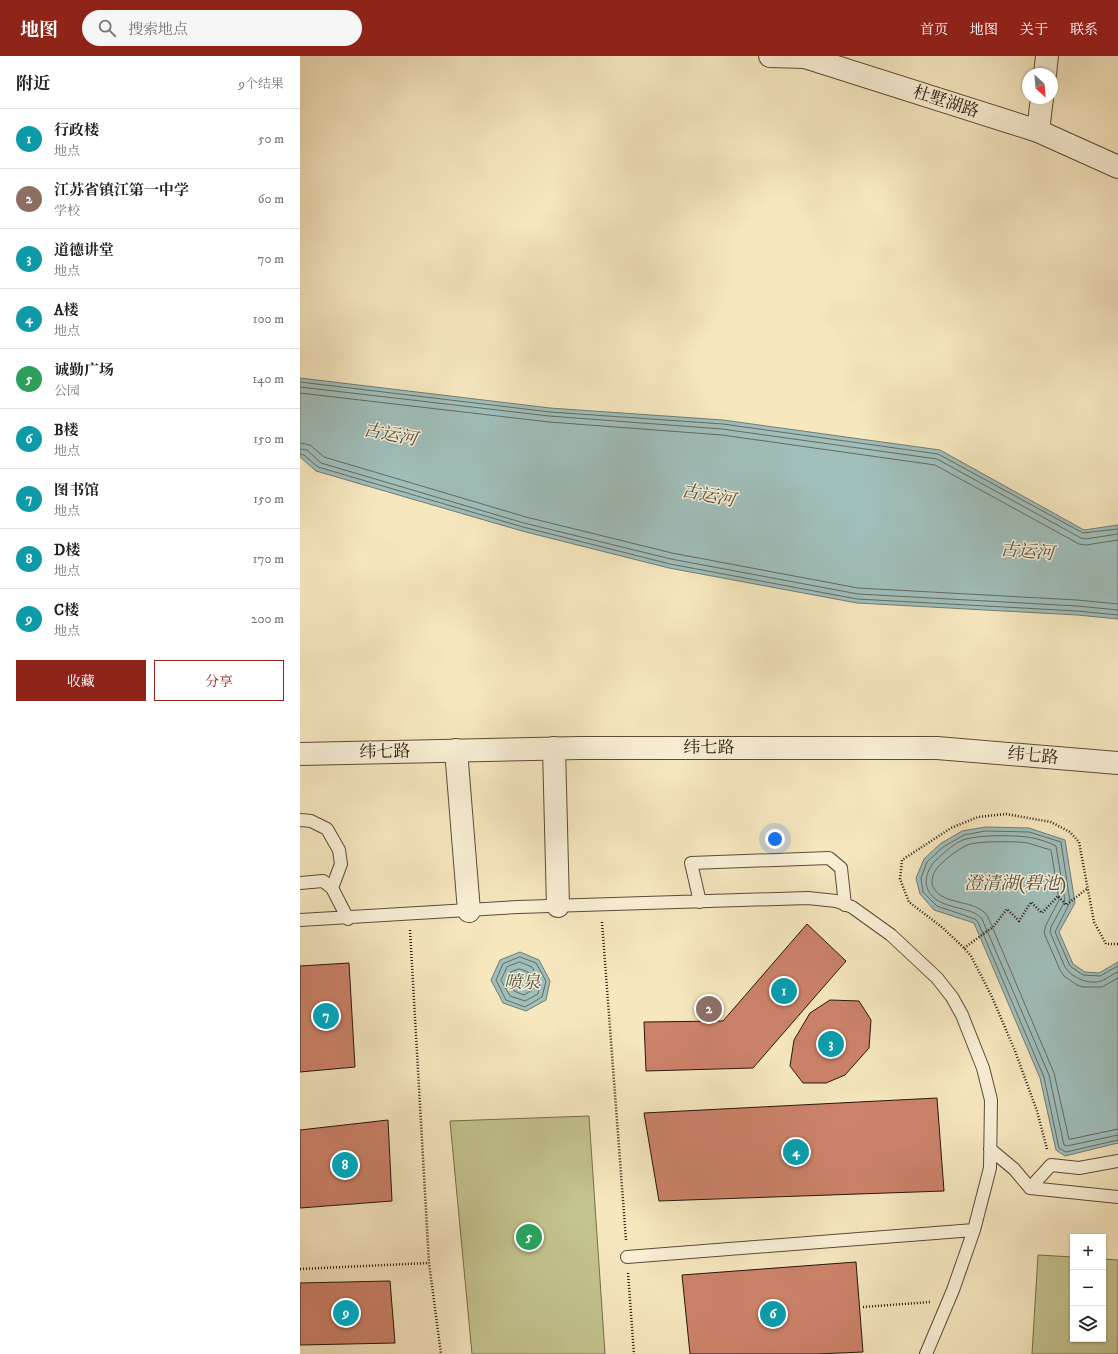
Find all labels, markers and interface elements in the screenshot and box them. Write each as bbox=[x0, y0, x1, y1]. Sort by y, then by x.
search box bbox=[82, 10, 362, 46]
icon: search bbox=[96, 17, 118, 39]
text: 地图 bbox=[20, 19, 58, 42]
text: 搜索地点 bbox=[128, 20, 188, 39]
text: 首页 bbox=[920, 21, 948, 39]
text: 地图 bbox=[970, 21, 998, 39]
text: 关于 bbox=[1020, 21, 1048, 39]
text: 联系 bbox=[1070, 21, 1098, 39]
north arrow bbox=[1022, 68, 1058, 104]
text: 附近 bbox=[16, 73, 50, 95]
text: 9个结果 bbox=[239, 76, 284, 92]
street label: 杜墅湖路 bbox=[910, 81, 982, 123]
text: 行政楼 bbox=[54, 121, 99, 140]
text: 1 bbox=[27, 131, 31, 147]
text: 50 m bbox=[258, 131, 284, 147]
text: 地点 bbox=[54, 143, 80, 159]
text: 江苏省镇江第一中学 bbox=[54, 181, 189, 200]
text: 2 bbox=[26, 191, 32, 207]
text: 60 m bbox=[258, 191, 284, 207]
text: 学校 bbox=[54, 203, 80, 219]
text: 道德讲堂 bbox=[54, 241, 114, 260]
text: 3 bbox=[27, 251, 31, 267]
text: 70 m bbox=[258, 251, 284, 267]
text: 地点 bbox=[54, 263, 80, 279]
text: A楼 bbox=[54, 301, 79, 320]
text: 4 bbox=[25, 311, 33, 327]
text: 100 m bbox=[253, 311, 284, 327]
text: 地点 bbox=[54, 323, 80, 339]
text: 诚勤广场 bbox=[54, 361, 114, 380]
text: 5 bbox=[26, 371, 32, 387]
text: 140 m bbox=[252, 371, 284, 387]
text: 公园 bbox=[54, 383, 80, 399]
water label: 古运河 bbox=[361, 419, 422, 452]
text: B楼 bbox=[54, 421, 79, 440]
text: 6 bbox=[26, 431, 32, 447]
text: 150 m bbox=[253, 431, 284, 447]
text: 地点 bbox=[54, 443, 80, 459]
water label: 古运河 bbox=[679, 480, 740, 513]
text: 图书馆 bbox=[54, 481, 99, 500]
text: 7 bbox=[26, 491, 32, 507]
text: 150 m bbox=[253, 491, 284, 507]
text: 地点 bbox=[54, 503, 80, 519]
water label: 古运河 bbox=[999, 539, 1058, 566]
text: D楼 bbox=[54, 541, 80, 560]
text: 8 bbox=[26, 551, 32, 567]
text: 170 m bbox=[253, 551, 284, 567]
text: 地点 bbox=[54, 563, 80, 579]
text: C楼 bbox=[54, 601, 79, 620]
text: 9 bbox=[26, 611, 32, 627]
text: 200 m bbox=[251, 611, 284, 627]
text: 地点 bbox=[54, 623, 80, 639]
button: 收藏 bbox=[16, 660, 146, 701]
button: 分享 bbox=[154, 660, 284, 701]
street label: 纬七路 bbox=[684, 737, 735, 759]
street label: 纬七路 bbox=[359, 741, 411, 763]
street label: 纬七路 bbox=[1007, 743, 1059, 769]
your location bbox=[765, 829, 785, 849]
water label: 澄清湖(碧池) bbox=[964, 873, 1066, 895]
water label: 喷泉 bbox=[504, 972, 541, 994]
pin: 1 bbox=[771, 976, 797, 1006]
pin: 2 bbox=[696, 994, 722, 1024]
pin: 7 bbox=[313, 1001, 339, 1031]
pin: 3 bbox=[818, 1029, 844, 1059]
pin: 4 bbox=[783, 1137, 809, 1167]
pin: 8 bbox=[332, 1150, 358, 1180]
pin: 5 bbox=[516, 1222, 542, 1252]
map controls bbox=[1070, 1234, 1106, 1342]
button: + bbox=[1070, 1234, 1106, 1270]
button: − bbox=[1070, 1270, 1106, 1306]
pin: 9 bbox=[333, 1298, 359, 1328]
pin: 6 bbox=[760, 1299, 786, 1329]
button: layers bbox=[1070, 1306, 1106, 1342]

